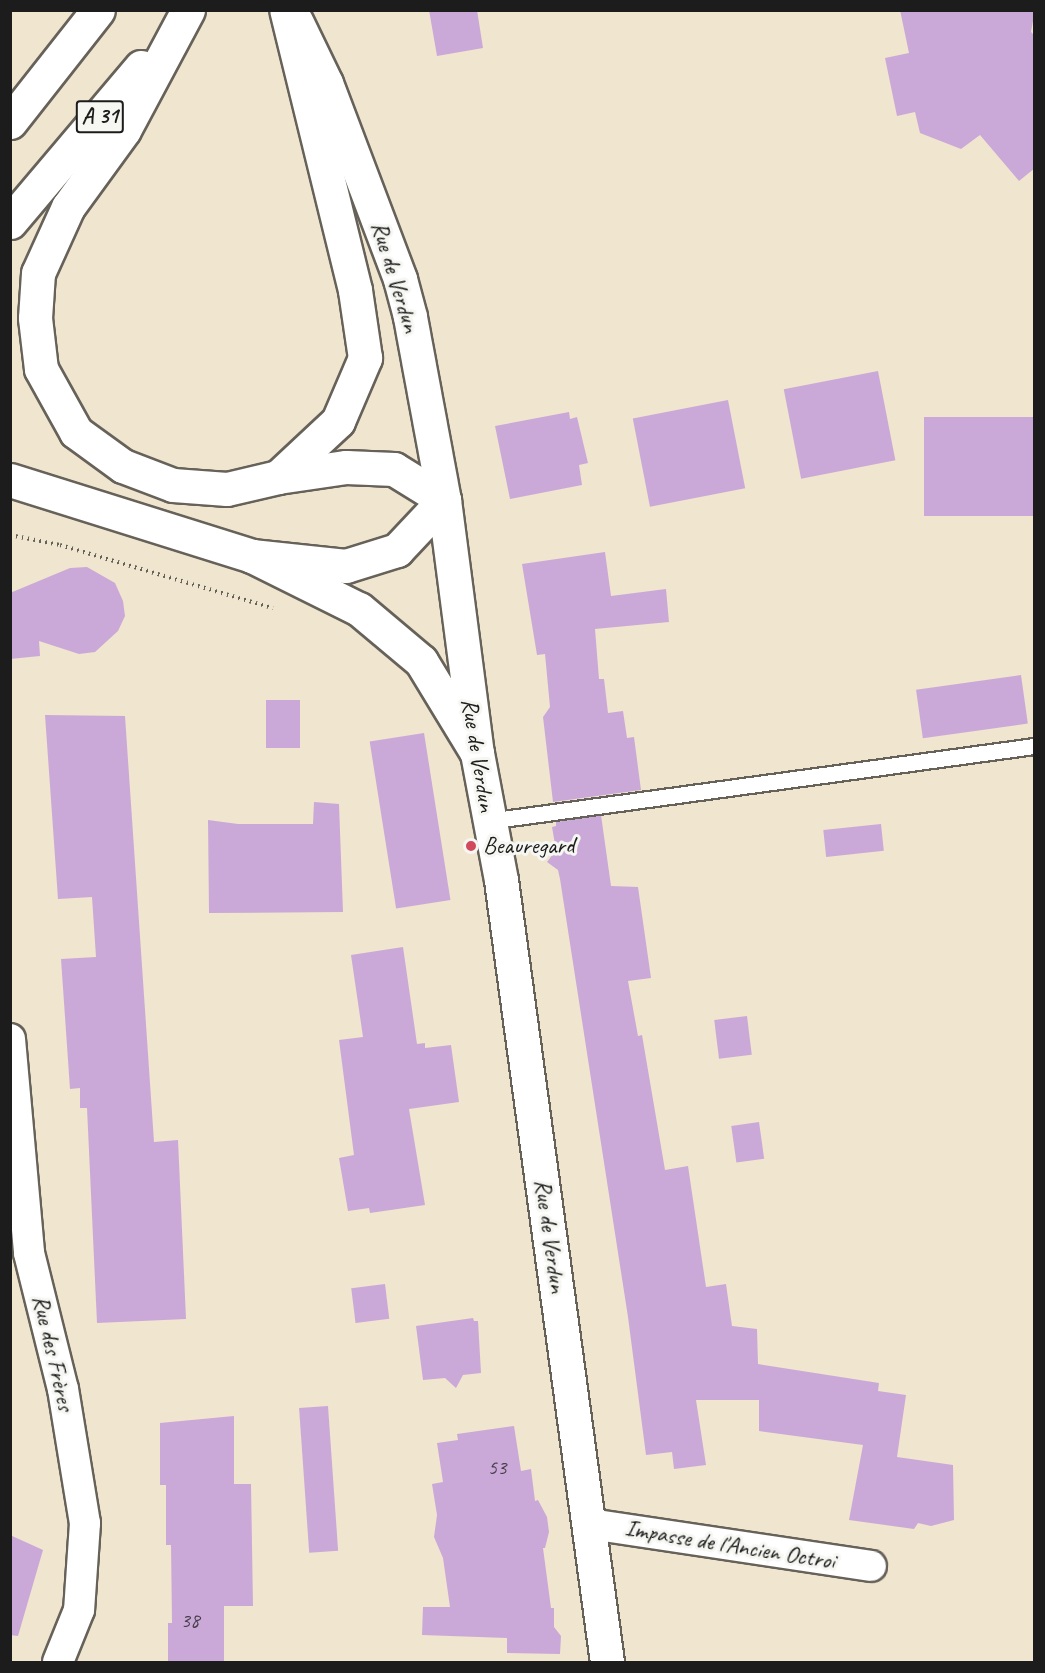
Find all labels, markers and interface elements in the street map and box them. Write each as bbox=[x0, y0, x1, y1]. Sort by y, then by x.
road number: A 31 bbox=[74, 98, 126, 136]
street label: Rue de Verdun bbox=[365, 218, 425, 336]
street label: Rue de Verdun bbox=[455, 696, 501, 814]
place label: Beauregard bbox=[483, 832, 574, 860]
marker: Beauregard bbox=[464, 839, 478, 853]
street label: Rue de Verdun bbox=[528, 1177, 572, 1295]
street label: Rue des Frères bbox=[26, 1292, 80, 1414]
house number: 53 bbox=[488, 1454, 506, 1480]
street label: Impasse de l'Ancien Octroi bbox=[623, 1514, 837, 1576]
house number: 38 bbox=[181, 1607, 199, 1633]

